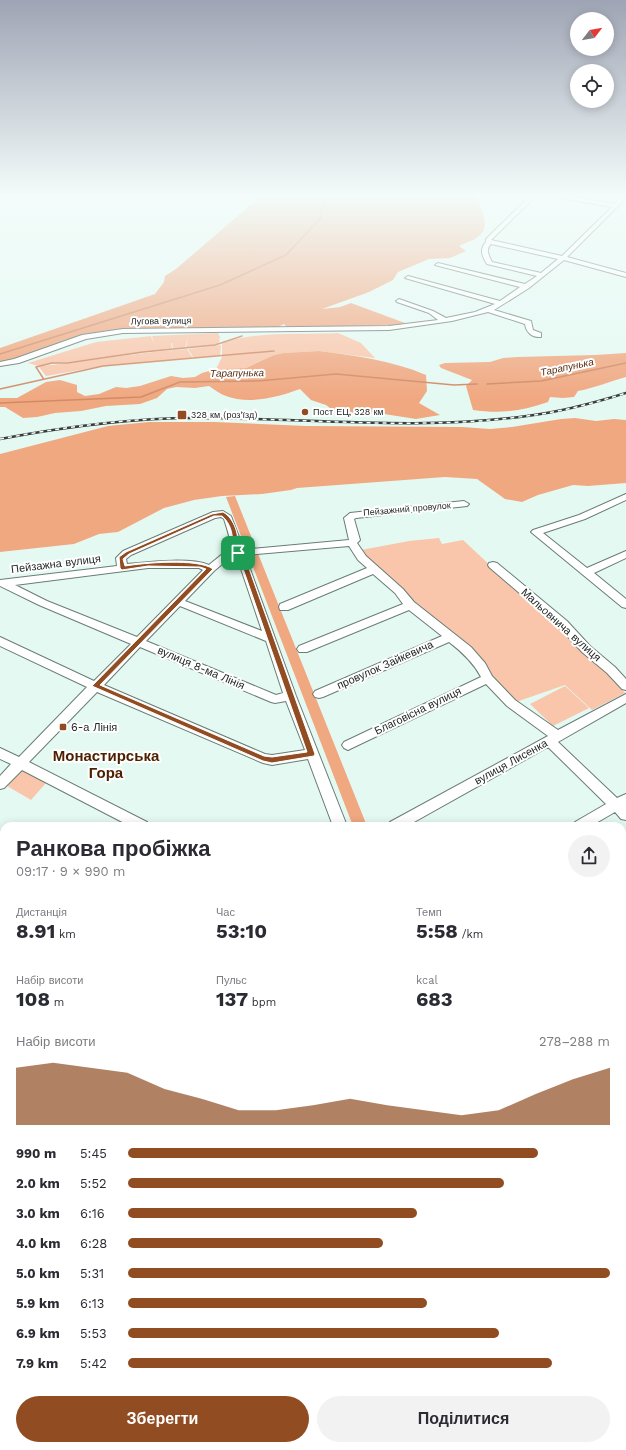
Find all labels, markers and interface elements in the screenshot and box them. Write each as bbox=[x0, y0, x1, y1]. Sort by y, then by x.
north arrow bbox=[570, 12, 614, 56]
map controls bbox=[570, 12, 614, 108]
button: locate bbox=[570, 64, 614, 108]
street label: Лугова вулиця bbox=[131, 315, 191, 327]
water label: Тарапунька bbox=[539, 356, 595, 378]
water label: Тарапунька bbox=[210, 367, 265, 379]
marker: Пост ЕЦ, 328 км bbox=[300, 407, 310, 417]
place label: Пост ЕЦ, 328 км bbox=[313, 407, 384, 417]
marker: 328 км (роз'їзд) bbox=[176, 409, 188, 421]
place label: 328 км (роз'їзд) bbox=[191, 410, 257, 420]
street label: Пейзажний провулок bbox=[363, 500, 451, 518]
pin bbox=[221, 536, 255, 570]
icon: arrive bbox=[227, 542, 249, 564]
street label: Пейзажна вулиця bbox=[10, 552, 102, 576]
street label: Мальовнича вулиця bbox=[518, 586, 604, 664]
street label: провулок Зайкевича bbox=[335, 638, 436, 692]
street label: вулиця 8-ма Лінія bbox=[155, 644, 247, 692]
street label: Благовісна вулиця bbox=[372, 684, 464, 738]
place label: 6-а Лінія bbox=[71, 721, 117, 734]
marker: 6-а Лінія bbox=[58, 722, 68, 732]
street label: вулиця Лисенка bbox=[472, 736, 551, 787]
district label: Монастирська Гора bbox=[53, 747, 160, 782]
button: share bbox=[568, 835, 610, 877]
text: Ранкова пробіжка bbox=[16, 836, 211, 861]
text: 09:17 · 9 × 990 m bbox=[16, 864, 125, 879]
text: Дистанція bbox=[16, 906, 67, 919]
text: Час bbox=[216, 906, 235, 919]
text: Темп bbox=[416, 906, 442, 919]
text: 8.91 bbox=[16, 919, 55, 943]
text: 53:10 bbox=[216, 919, 267, 943]
text: 5:58 bbox=[416, 919, 458, 943]
text: km bbox=[55, 928, 76, 941]
text: /km bbox=[458, 928, 483, 941]
text: Набір висоти bbox=[16, 974, 83, 987]
text: Пульс bbox=[216, 974, 247, 987]
text: kcal bbox=[416, 974, 438, 987]
text: 108 bbox=[16, 987, 50, 1011]
text: 137 bbox=[216, 987, 248, 1011]
text: 683 bbox=[416, 987, 453, 1011]
text: m bbox=[50, 996, 64, 1009]
text: bpm bbox=[248, 996, 276, 1009]
text: Набір висоти bbox=[16, 1034, 96, 1049]
text: 278–288 m bbox=[539, 1034, 610, 1049]
text: 990 m bbox=[16, 1146, 56, 1161]
text: 5:45 bbox=[80, 1146, 107, 1161]
text: 2.0 km bbox=[16, 1176, 60, 1191]
text: 5:52 bbox=[80, 1176, 107, 1191]
text: 3.0 km bbox=[16, 1206, 60, 1221]
text: 6:16 bbox=[80, 1206, 105, 1221]
text: 4.0 km bbox=[16, 1236, 60, 1251]
text: 6:28 bbox=[80, 1236, 107, 1251]
text: 5.0 km bbox=[16, 1266, 60, 1281]
text: 5:31 bbox=[80, 1266, 104, 1281]
text: 5.9 km bbox=[16, 1296, 59, 1311]
text: 6:13 bbox=[80, 1296, 104, 1311]
text: 6.9 km bbox=[16, 1326, 60, 1341]
text: 5:53 bbox=[80, 1326, 107, 1341]
text: 7.9 km bbox=[16, 1356, 58, 1371]
text: 5:42 bbox=[80, 1356, 107, 1371]
button: Зберегти bbox=[16, 1396, 309, 1442]
button: Поділитися bbox=[317, 1396, 610, 1442]

